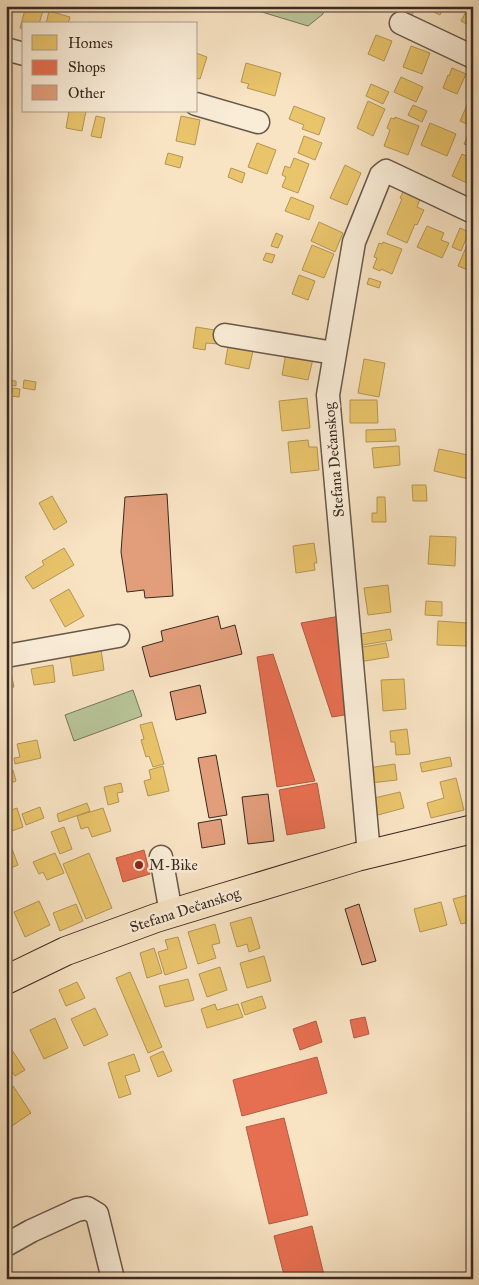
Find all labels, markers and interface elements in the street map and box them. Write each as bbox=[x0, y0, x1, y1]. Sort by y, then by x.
legend bbox=[22, 22, 198, 112]
text: Homes bbox=[68, 34, 113, 52]
text: Shops bbox=[68, 58, 106, 76]
text: Other bbox=[68, 84, 105, 102]
street label: Stefana Dečanskog bbox=[320, 401, 348, 518]
place label: M-Bike bbox=[149, 856, 198, 874]
marker: M-Bike bbox=[133, 859, 145, 871]
street label: Stefana Dečanskog bbox=[128, 883, 243, 936]

